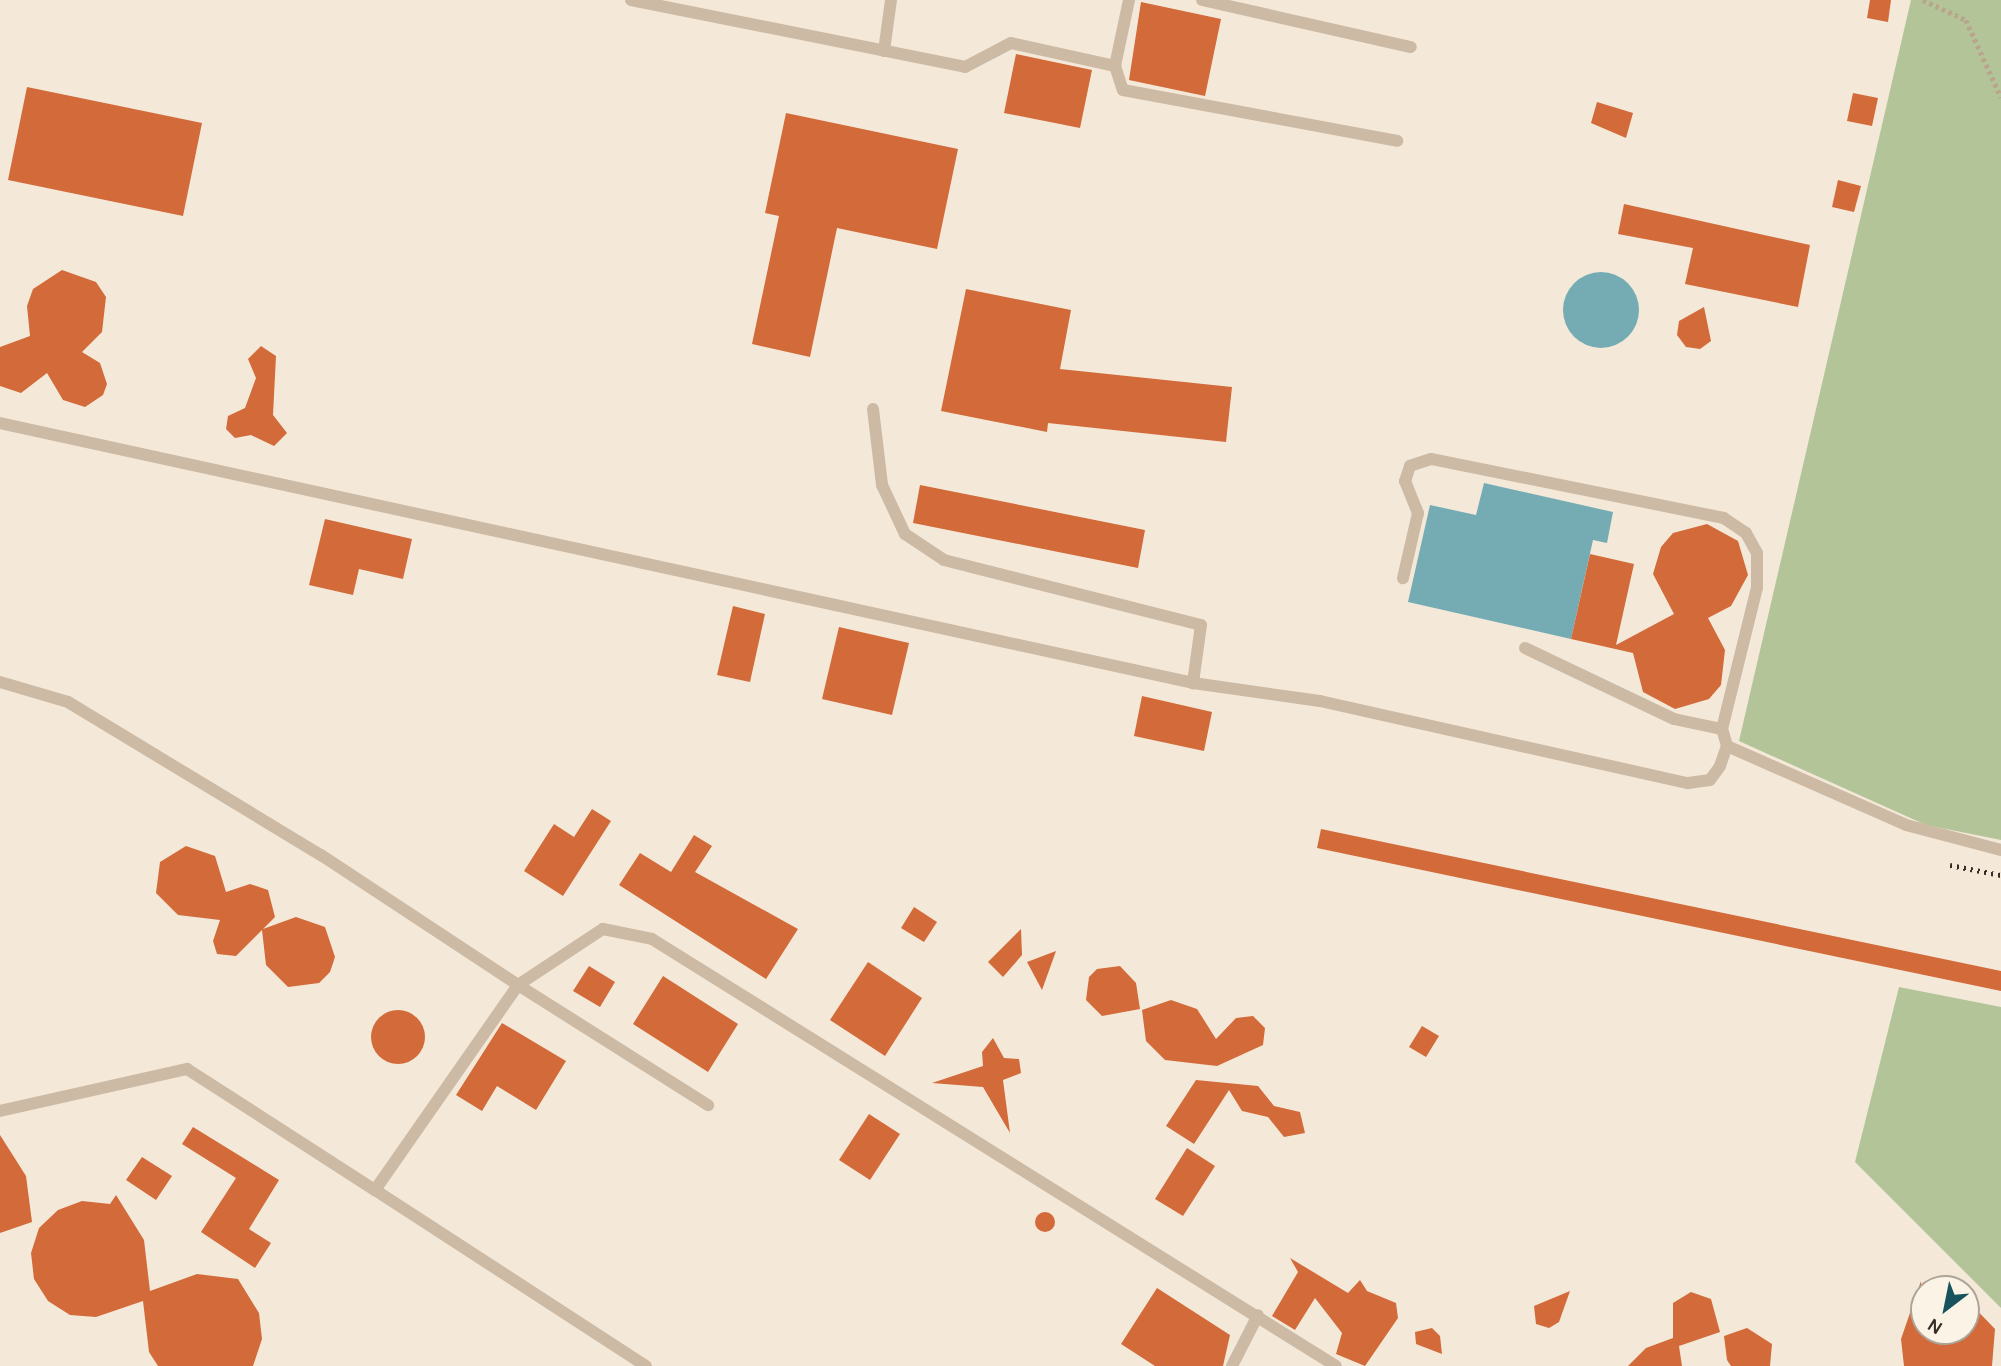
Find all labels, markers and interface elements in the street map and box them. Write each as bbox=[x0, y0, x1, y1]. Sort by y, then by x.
north arrow bbox=[1910, 1275, 1980, 1345]
text: N bbox=[1923, 1313, 1947, 1339]

